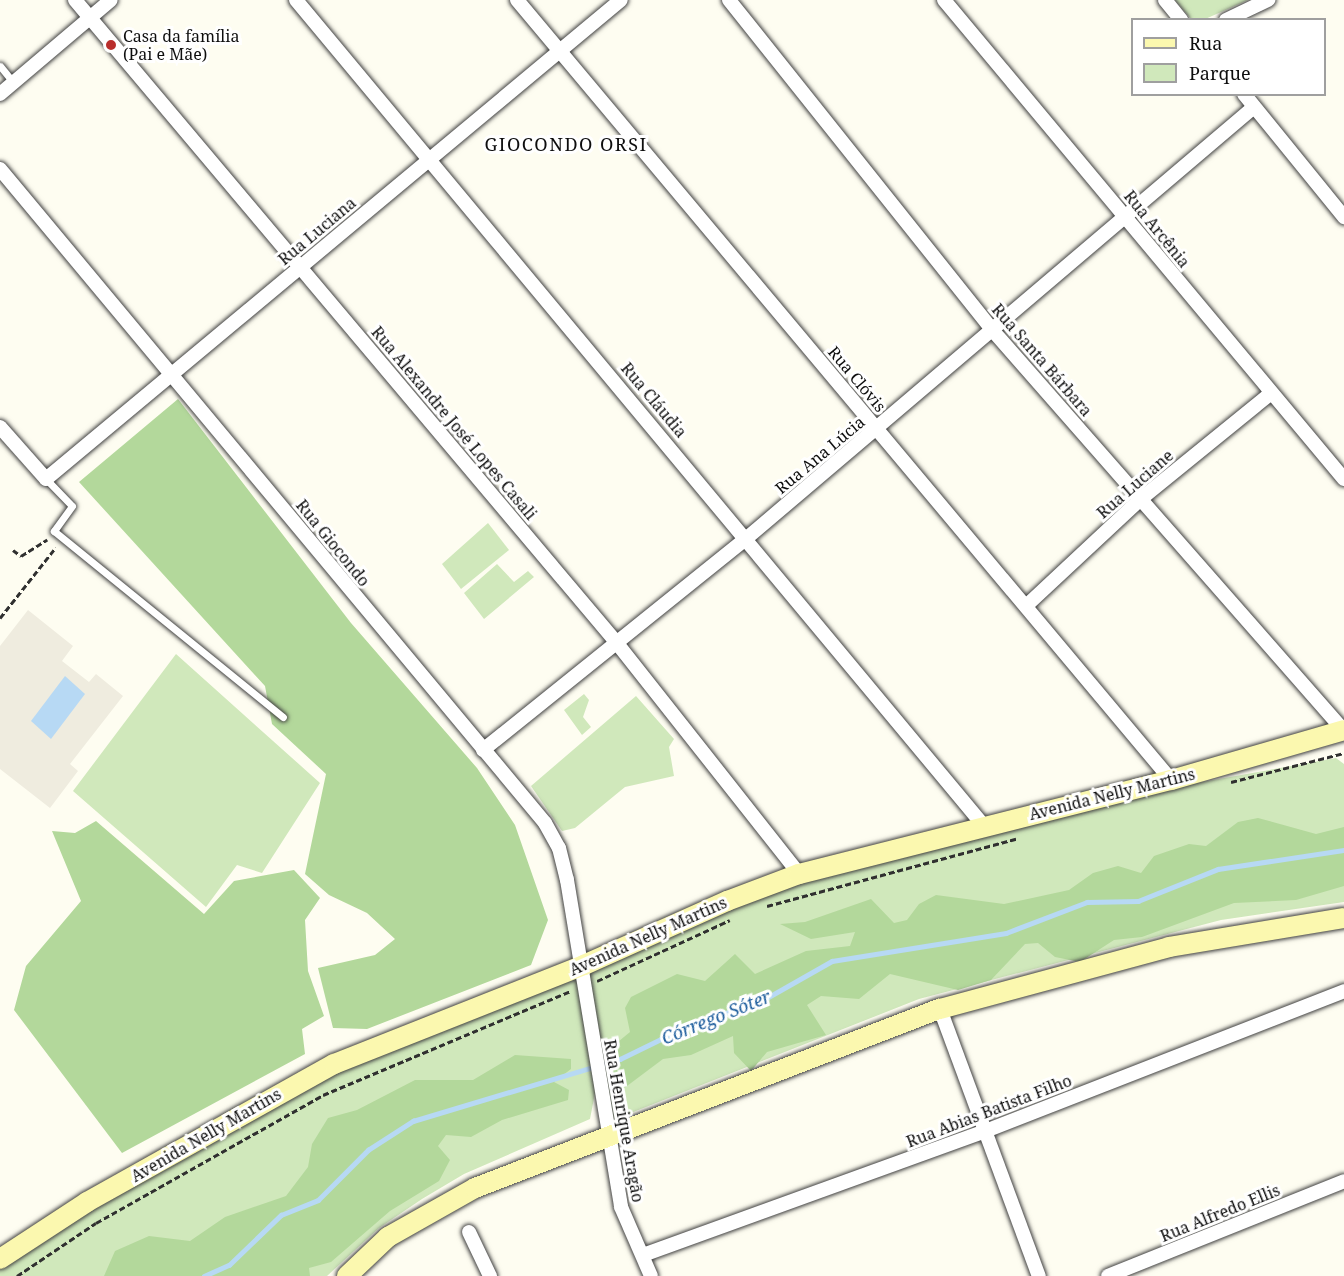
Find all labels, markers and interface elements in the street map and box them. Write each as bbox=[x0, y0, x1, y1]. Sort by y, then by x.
legend bbox=[1131, 18, 1326, 96]
place label: Casa da família (Pai e Mãe) bbox=[123, 26, 239, 64]
text: Rua bbox=[1189, 31, 1222, 55]
marker: Casa da família (Pai e Mãe) bbox=[104, 38, 118, 52]
text: Parque bbox=[1189, 61, 1251, 85]
district label: GIOCONDO ORSI bbox=[484, 133, 648, 155]
street label: Rua Arcênia bbox=[1120, 187, 1194, 271]
street label: Rua Luciana bbox=[274, 193, 360, 269]
street label: Rua Santa Bárbara bbox=[988, 300, 1096, 420]
street label: Rua Alexandre José Lopes Casali bbox=[368, 323, 540, 523]
street label: Rua Clóvis bbox=[824, 342, 890, 416]
street label: Rua Cláudia bbox=[617, 359, 691, 441]
street label: Rua Ana Lúcia bbox=[771, 412, 869, 498]
street label: Rua Luciane bbox=[1093, 446, 1177, 522]
street label: Rua Giocondo bbox=[292, 496, 374, 590]
street label: Avenida Nelly Martins bbox=[1027, 764, 1197, 824]
street label: Avenida Nelly Martins bbox=[566, 893, 730, 979]
water label: Córrego Sóter bbox=[658, 985, 774, 1049]
street label: Rua Henrique Aragão bbox=[600, 1038, 648, 1204]
street label: Rua Abias Batista Filho bbox=[904, 1071, 1074, 1151]
street label: Avenida Nelly Martins bbox=[127, 1084, 285, 1186]
street label: Rua Alfredo Ellis bbox=[1157, 1180, 1283, 1246]

